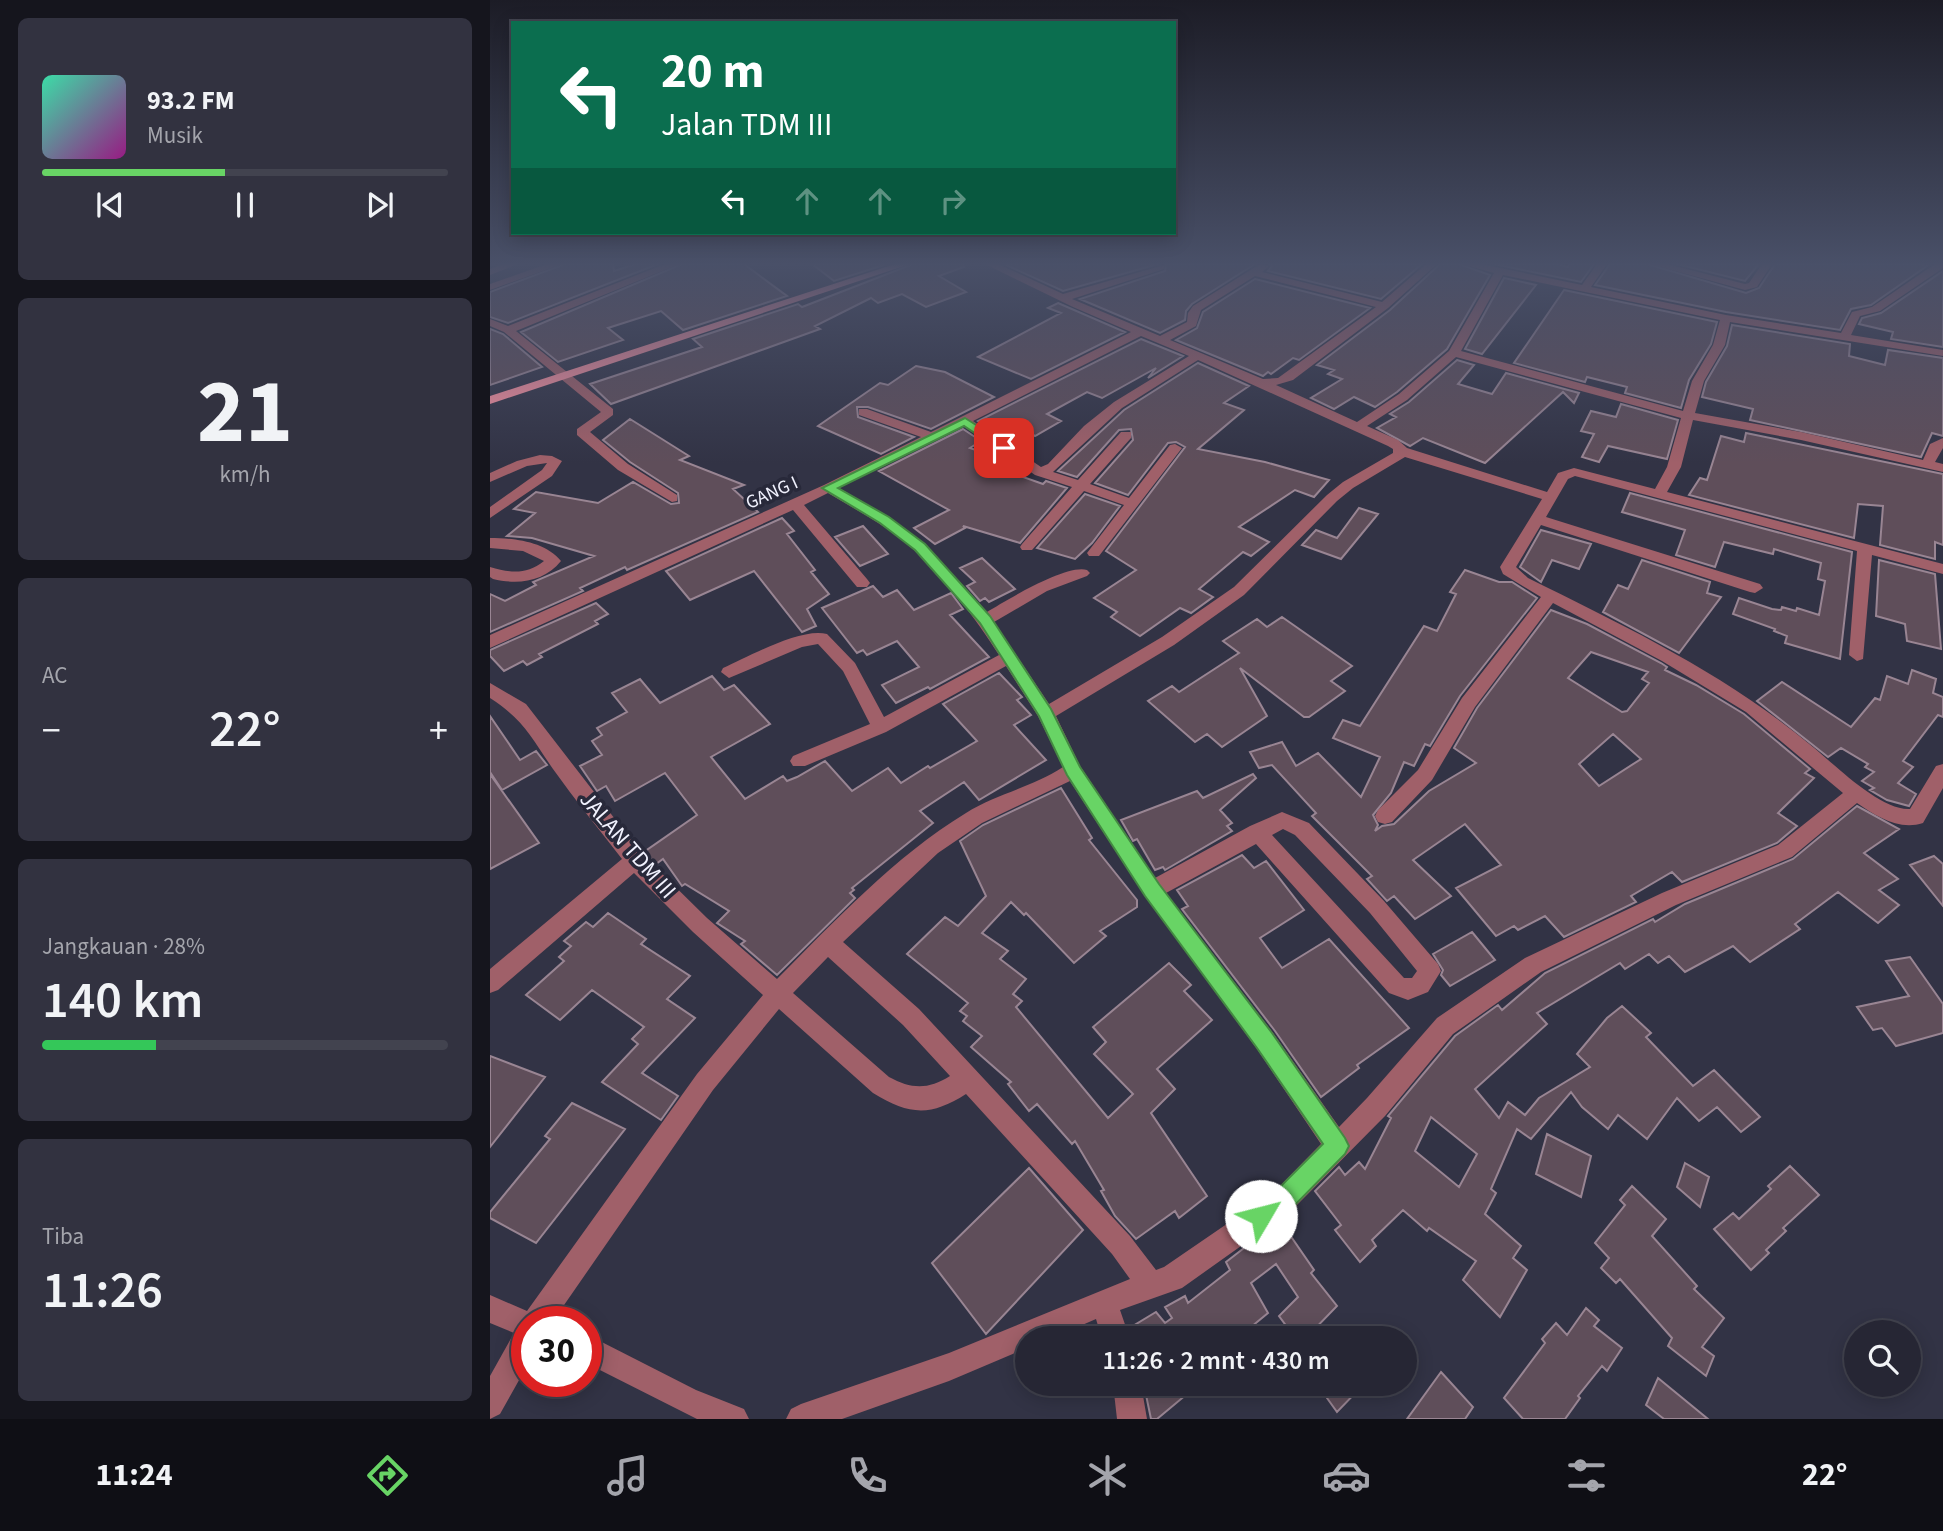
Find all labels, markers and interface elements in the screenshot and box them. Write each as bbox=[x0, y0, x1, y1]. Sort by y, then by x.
text: 20 m bbox=[661, 37, 765, 107]
icon: left bbox=[546, 49, 637, 140]
text: 93.2 FM bbox=[147, 82, 235, 119]
text: Jalan TDM III bbox=[661, 102, 832, 148]
text: Musik bbox=[147, 119, 203, 152]
icon: left bbox=[715, 182, 753, 220]
icon: ahead bbox=[788, 182, 826, 220]
icon: ahead bbox=[861, 182, 899, 220]
icon: right bbox=[934, 182, 972, 220]
icon: previous bbox=[91, 186, 129, 224]
icon: pause bbox=[226, 186, 264, 224]
icon: next bbox=[361, 186, 399, 224]
text: 21 bbox=[197, 348, 293, 477]
pin bbox=[974, 418, 1034, 478]
icon: arrive bbox=[985, 429, 1023, 467]
text: km/h bbox=[219, 458, 271, 491]
street label: GANG I bbox=[741, 470, 803, 516]
text: AC bbox=[42, 659, 67, 692]
text: 22° bbox=[209, 693, 281, 767]
text: − bbox=[42, 704, 61, 758]
text: + bbox=[429, 704, 448, 758]
street label: JALAN TDM III bbox=[572, 784, 684, 906]
text: Jangkauan · 28% bbox=[42, 930, 205, 963]
text: 140 km bbox=[42, 964, 203, 1038]
position arrow bbox=[1224, 1179, 1298, 1253]
text: Tiba bbox=[42, 1220, 84, 1253]
text: 11:26 bbox=[42, 1254, 163, 1328]
speed limit sign: 30 bbox=[511, 1306, 602, 1397]
map controls bbox=[1844, 1320, 1921, 1397]
button: search bbox=[1844, 1320, 1921, 1397]
text: 11:26 · 2 mnt · 430 m bbox=[1102, 1342, 1330, 1379]
icon: directions bbox=[363, 1451, 412, 1500]
icon: music bbox=[603, 1451, 652, 1500]
icon: phone bbox=[843, 1451, 892, 1500]
icon: climate bbox=[1083, 1451, 1132, 1500]
icon: car bbox=[1322, 1451, 1371, 1500]
icon: filters bbox=[1562, 1451, 1611, 1500]
text: 11:24 bbox=[95, 1452, 173, 1498]
text: 22° bbox=[1802, 1452, 1848, 1498]

